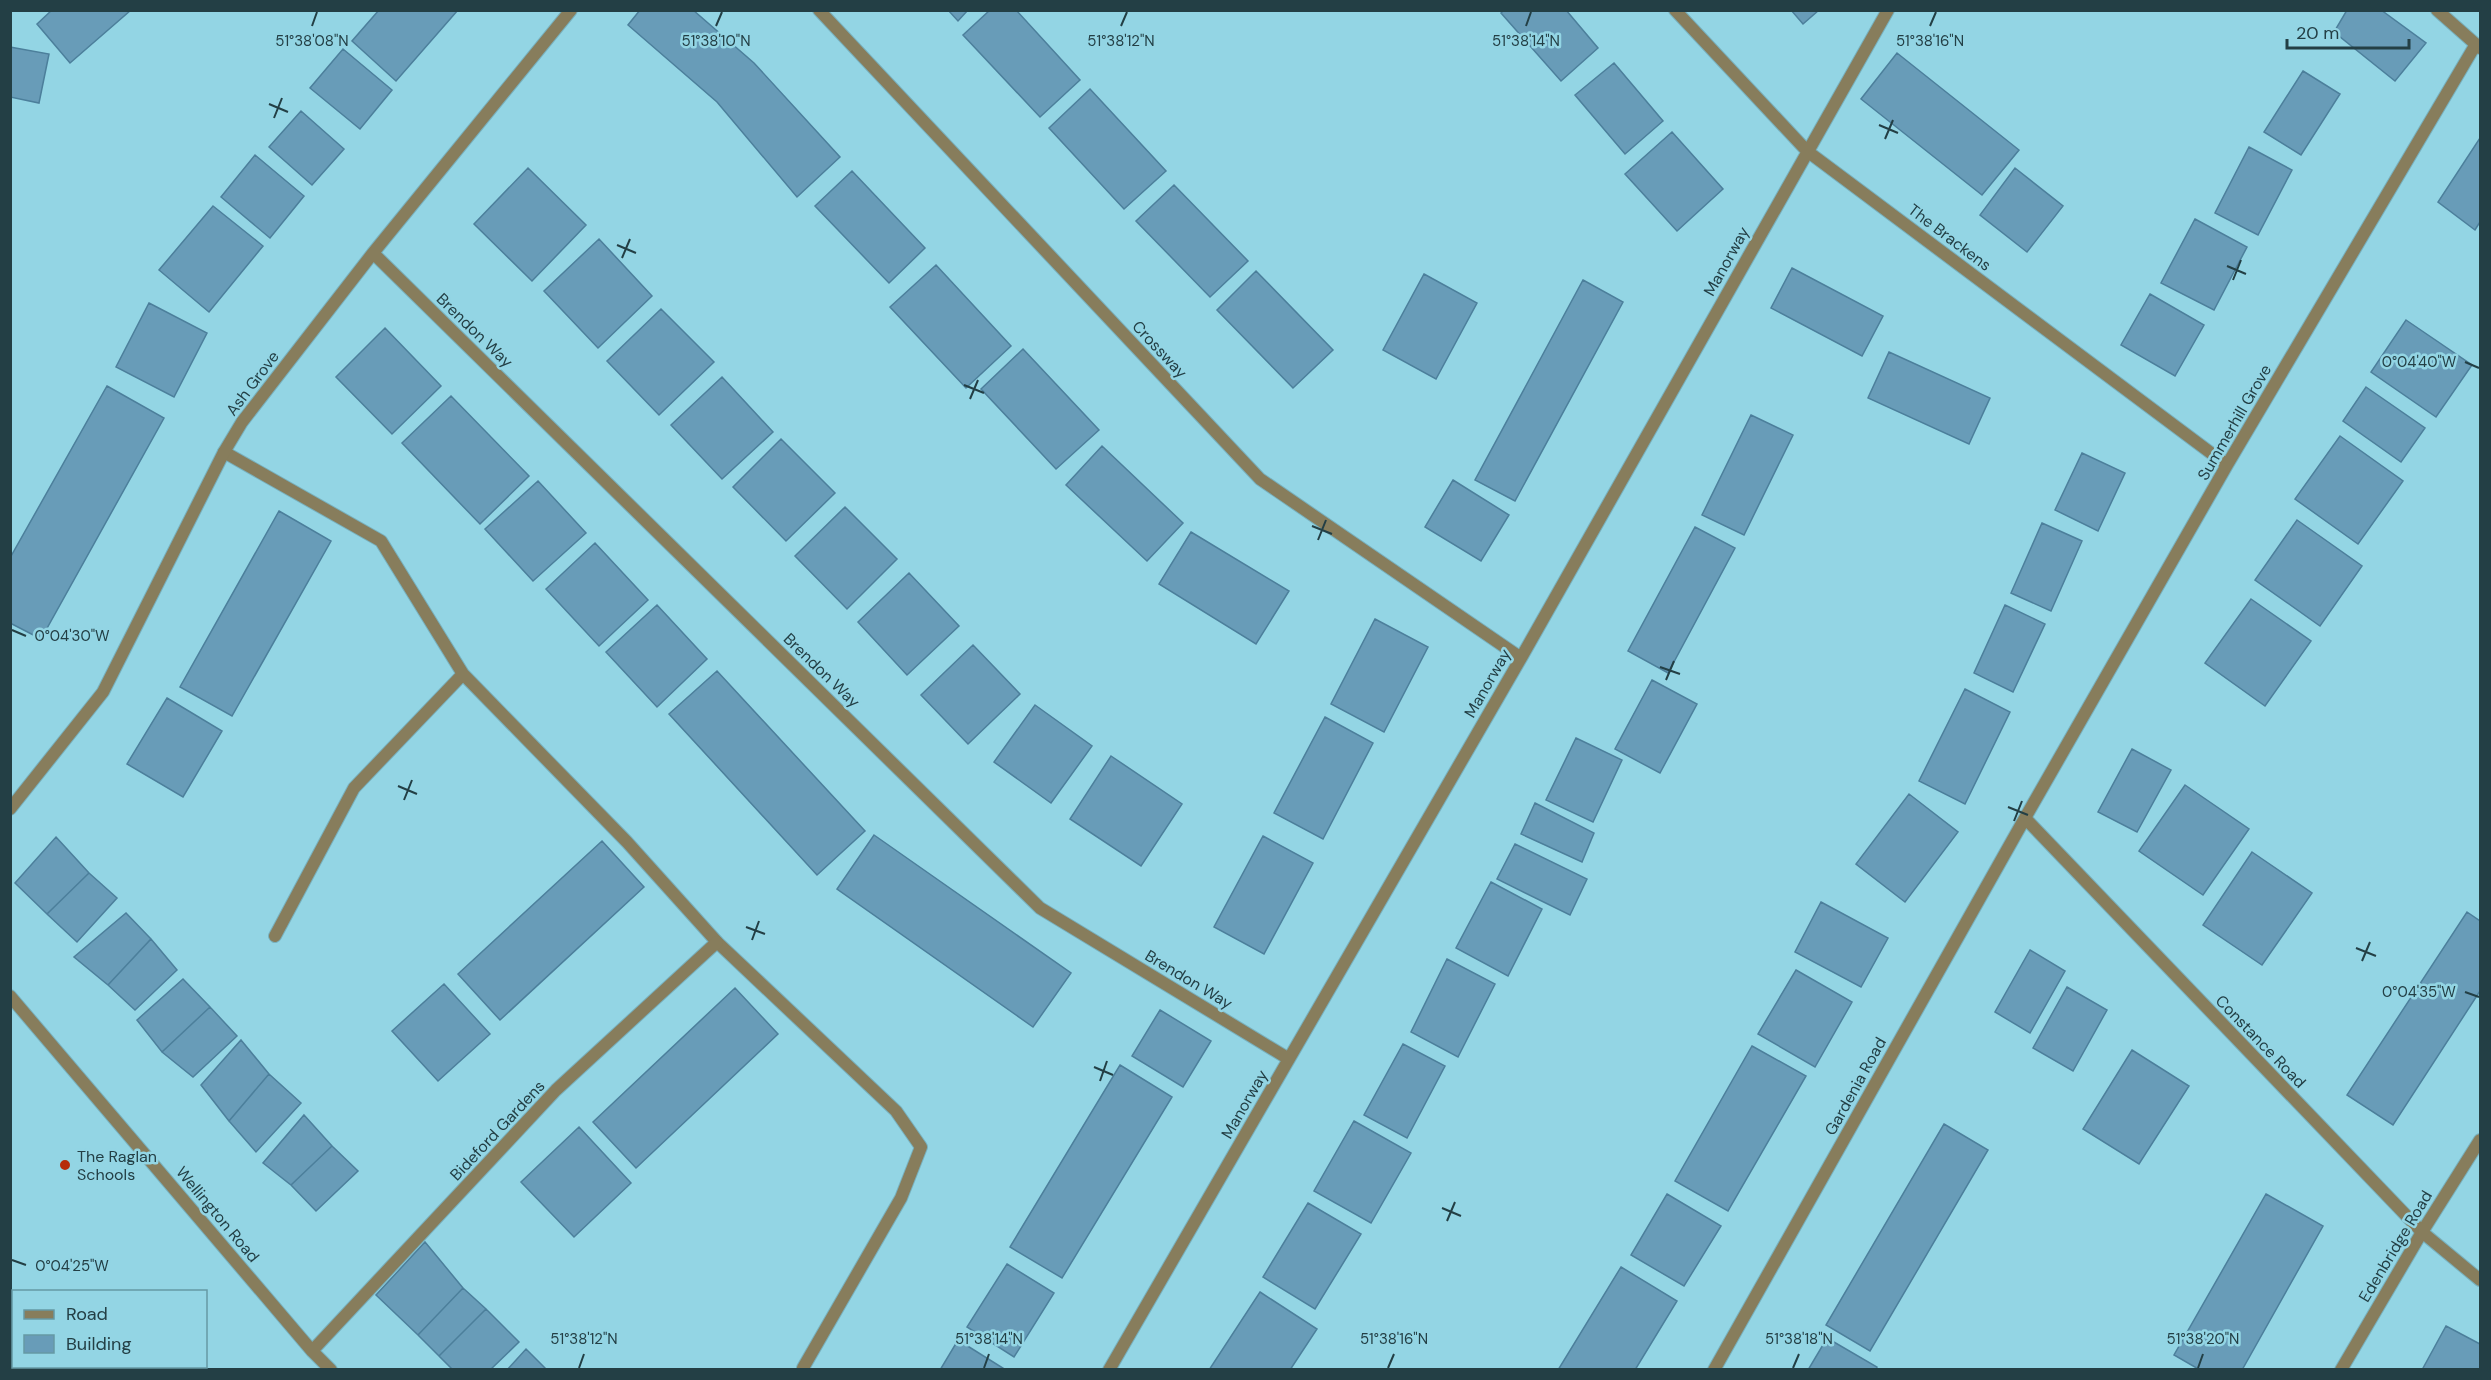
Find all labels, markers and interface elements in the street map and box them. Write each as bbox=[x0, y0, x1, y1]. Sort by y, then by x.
scale bar bbox=[2287, 12, 2408, 50]
text: 20 m bbox=[2296, 21, 2339, 45]
text: 51°38'08"N bbox=[275, 31, 349, 51]
text: 51°38'10"N bbox=[681, 31, 751, 51]
text: 51°38'12"N bbox=[1087, 31, 1155, 51]
text: 51°38'14"N bbox=[1492, 31, 1560, 51]
text: 51°38'16"N bbox=[1896, 31, 1964, 51]
street label: The Brackens bbox=[1904, 199, 1995, 275]
street label: Manorway bbox=[1699, 223, 1754, 300]
street label: Brendon Way bbox=[432, 289, 517, 372]
street label: Crossway bbox=[1128, 316, 1192, 383]
street label: Ash Grove bbox=[221, 347, 284, 420]
text: 0°04'40"W bbox=[2382, 352, 2457, 372]
street label: Summerhill Grove bbox=[2193, 361, 2276, 484]
text: 0°04'30"W bbox=[34, 626, 110, 646]
street label: Brendon Way bbox=[779, 629, 864, 712]
street label: Manorway bbox=[1459, 645, 1516, 721]
street label: Brendon Way bbox=[1141, 945, 1236, 1014]
text: 0°04'35"W bbox=[2382, 982, 2456, 1002]
street label: Constance Road bbox=[2211, 990, 2310, 1092]
street label: Gardenia Road bbox=[1820, 1034, 1891, 1139]
street label: Manorway bbox=[1216, 1066, 1273, 1142]
street label: Bideford Gardens bbox=[445, 1076, 549, 1185]
place label: The Raglan Schools bbox=[77, 1146, 157, 1185]
marker: The Raglan Schools bbox=[58, 1158, 72, 1172]
street label: Wellington Road bbox=[171, 1162, 264, 1267]
street label: Edenbridge Road bbox=[2354, 1187, 2437, 1306]
text: 0°04'25"W bbox=[35, 1256, 109, 1276]
legend bbox=[12, 1290, 207, 1368]
text: Road bbox=[66, 1302, 108, 1326]
text: 51°38'12"N bbox=[550, 1329, 618, 1349]
text: 51°38'14"N bbox=[955, 1329, 1023, 1349]
text: 51°38'16"N bbox=[1360, 1329, 1428, 1349]
text: 51°38'18"N bbox=[1765, 1329, 1833, 1349]
text: 51°38'20"N bbox=[2167, 1329, 2239, 1349]
text: Building bbox=[66, 1332, 131, 1356]

